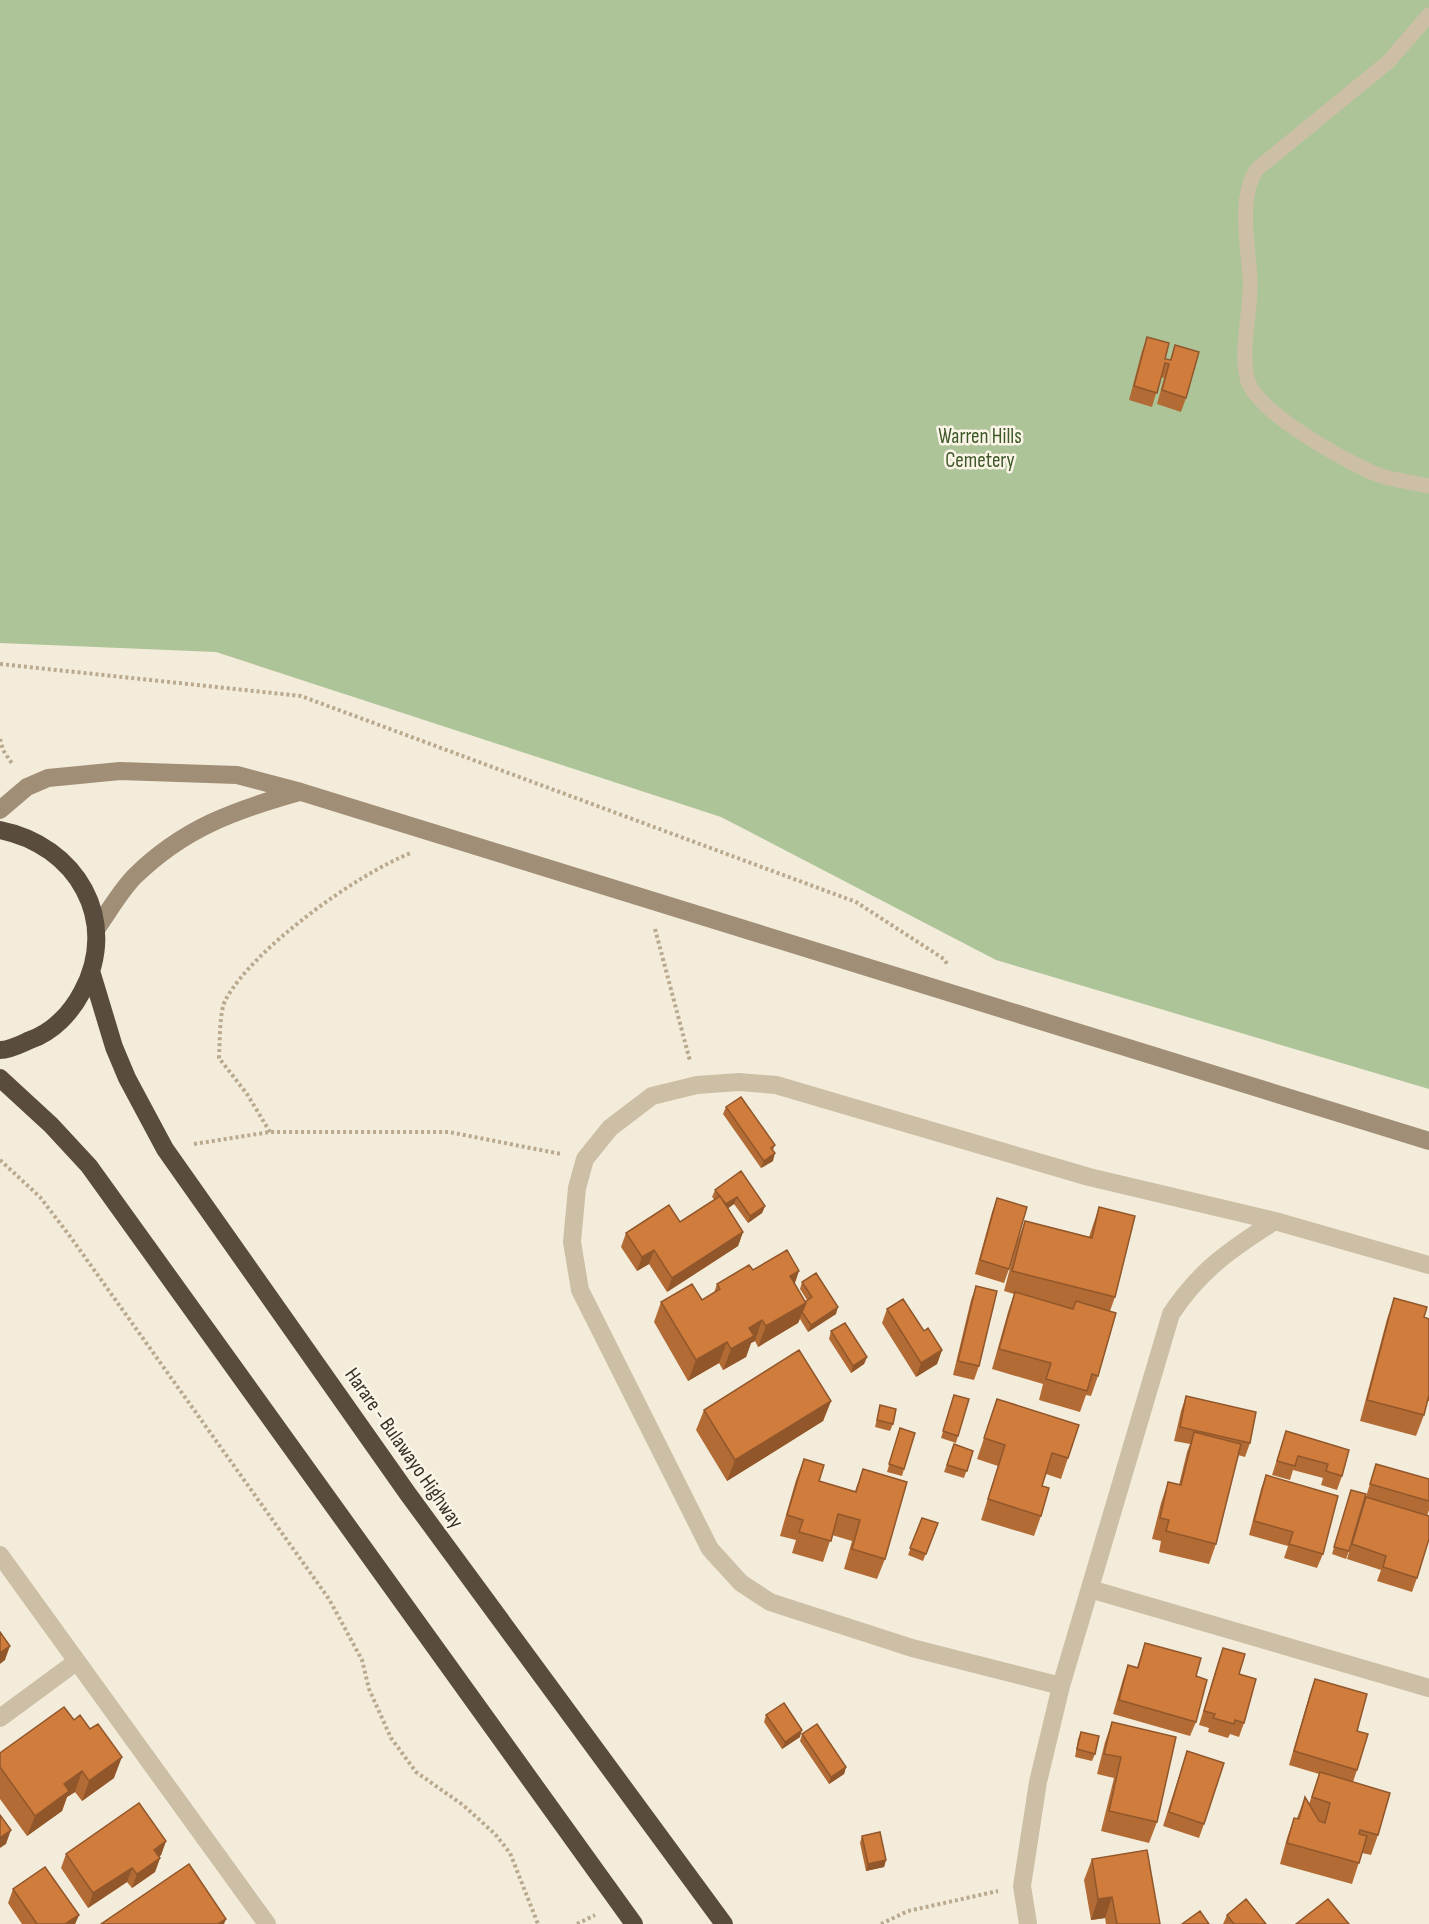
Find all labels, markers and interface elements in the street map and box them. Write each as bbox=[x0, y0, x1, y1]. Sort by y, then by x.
park label: Warren Hills Cemetery bbox=[938, 424, 1022, 473]
street label: Harare - Bulawayo Highway bbox=[339, 1363, 469, 1533]

